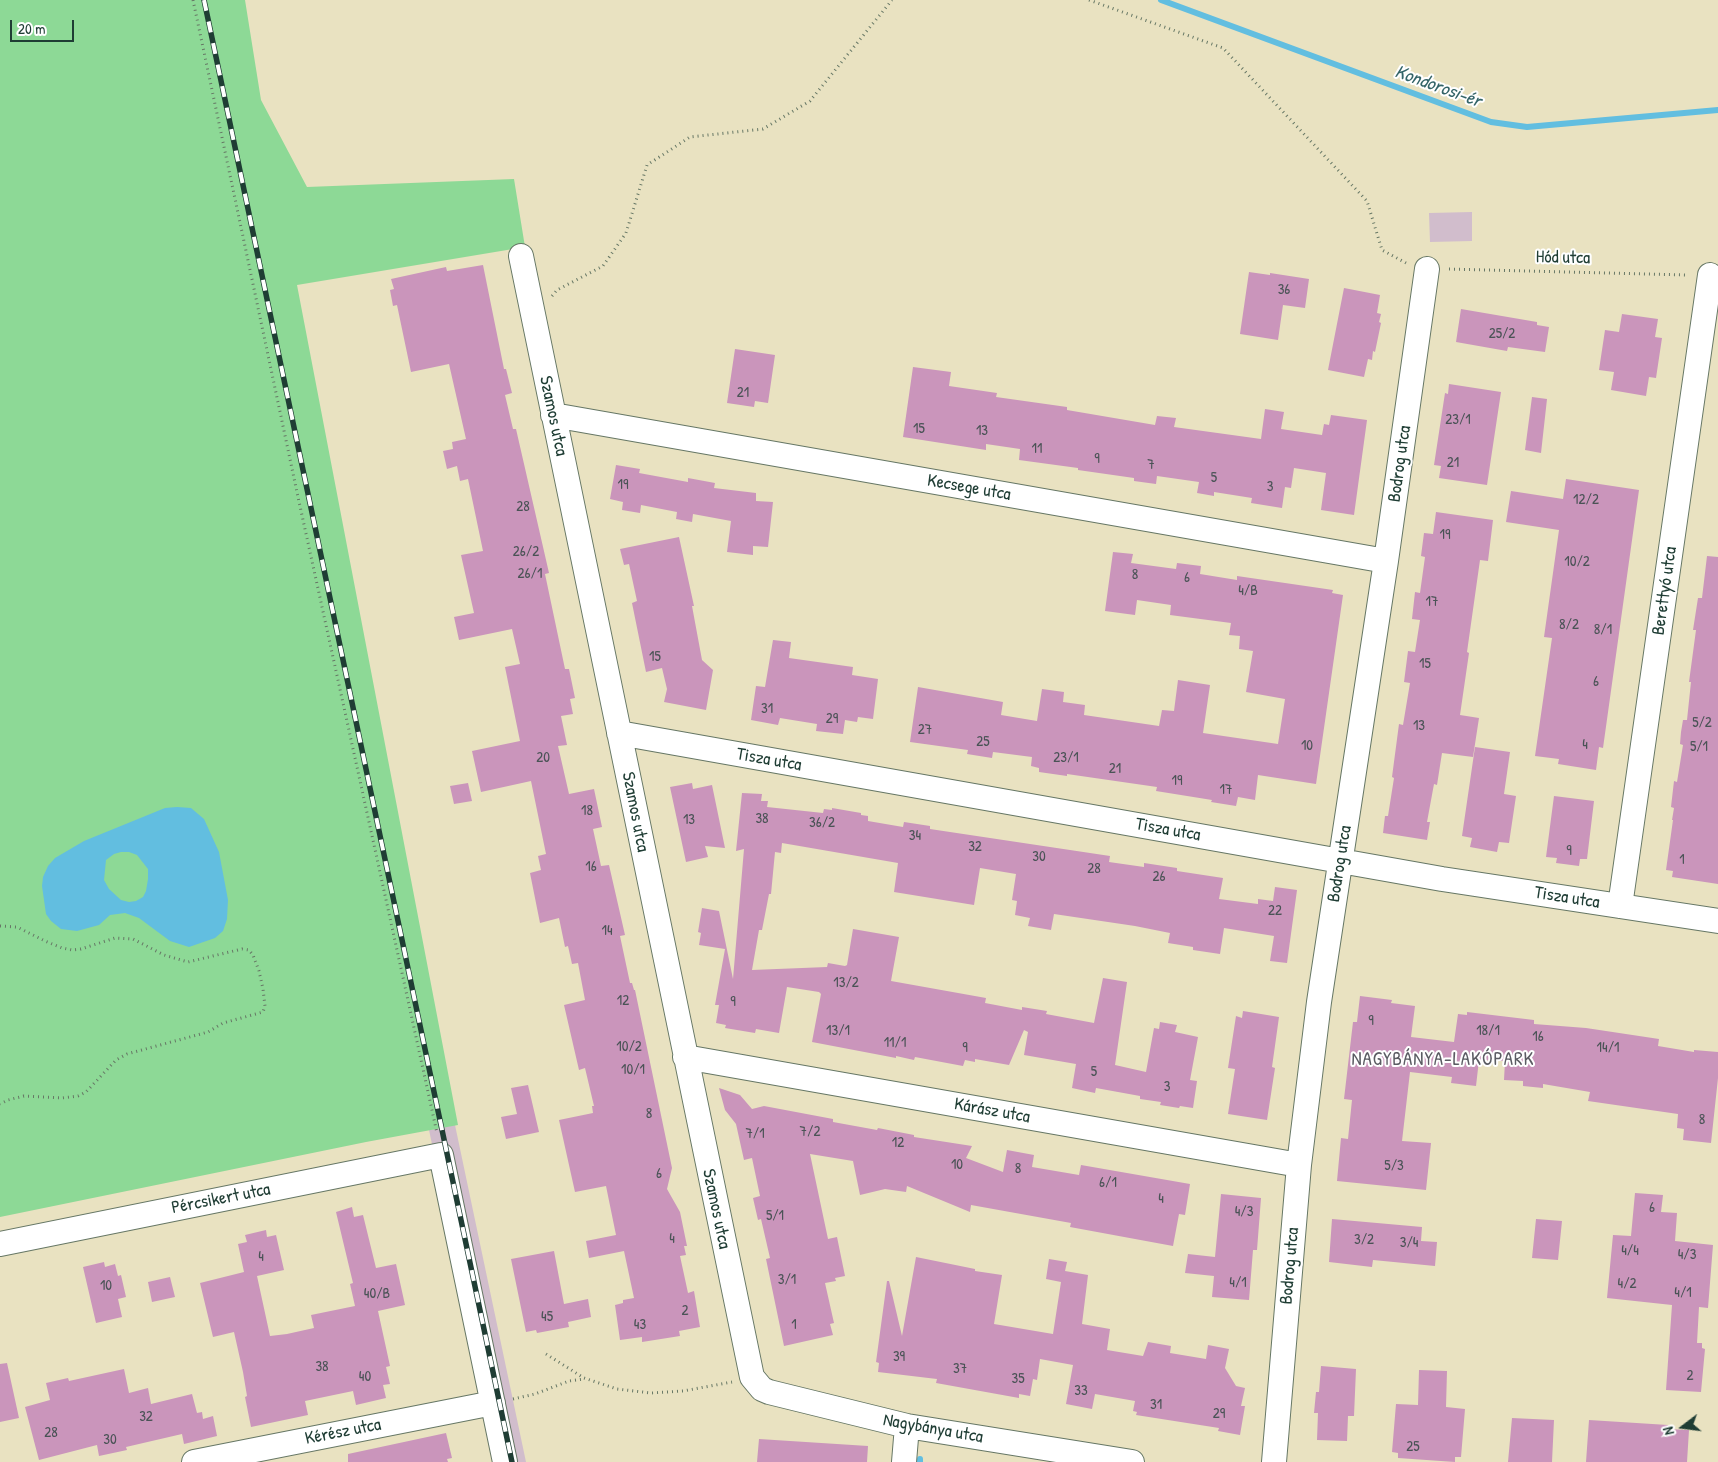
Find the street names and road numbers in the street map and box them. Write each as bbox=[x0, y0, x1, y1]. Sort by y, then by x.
street label: Hód utca bbox=[1536, 247, 1590, 269]
street label: Szamos utca bbox=[534, 374, 572, 458]
street label: Bodrog utca bbox=[1384, 424, 1416, 504]
street label: Kecsege utca bbox=[926, 470, 1012, 506]
street label: Berettyó utca bbox=[1648, 545, 1682, 637]
street label: Tisza utca bbox=[735, 744, 803, 776]
street label: Szamos utca bbox=[617, 770, 653, 854]
street label: Tisza utca bbox=[1134, 814, 1202, 846]
street label: Bodrog utca bbox=[1323, 824, 1357, 904]
street label: Tisza utca bbox=[1533, 882, 1601, 914]
street label: Kárász utca bbox=[952, 1094, 1032, 1128]
street label: Szamos utca bbox=[697, 1167, 735, 1251]
street label: Pércsikert utca bbox=[170, 1179, 272, 1219]
street label: Bodrog utca bbox=[1276, 1227, 1304, 1305]
street label: Nagybánya utca bbox=[881, 1410, 985, 1448]
street label: Kérész utca bbox=[303, 1414, 383, 1450]

